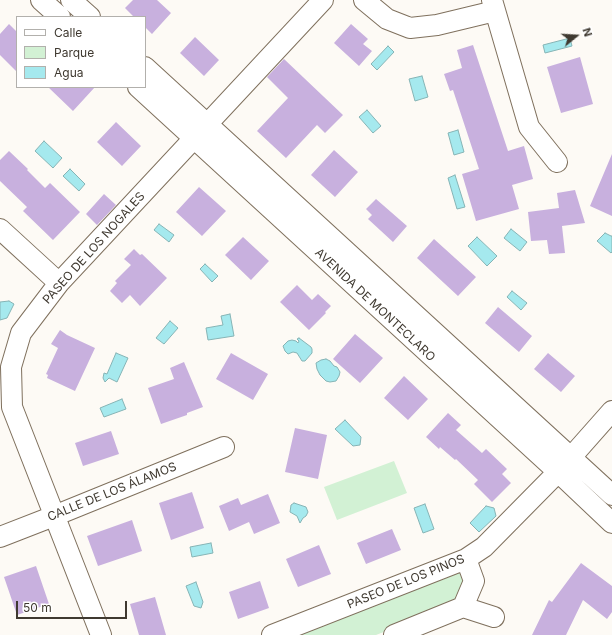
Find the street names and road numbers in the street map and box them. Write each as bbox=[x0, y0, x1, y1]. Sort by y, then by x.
street label: PASEO DE LOS NOGALES bbox=[40, 189, 148, 307]
street label: AVENIDA DE MONTECLARO bbox=[312, 245, 438, 365]
street label: CALLE DE LOS ÁLAMOS bbox=[45, 459, 179, 525]
street label: PASEO DE LOS PINOS bbox=[345, 552, 467, 612]

